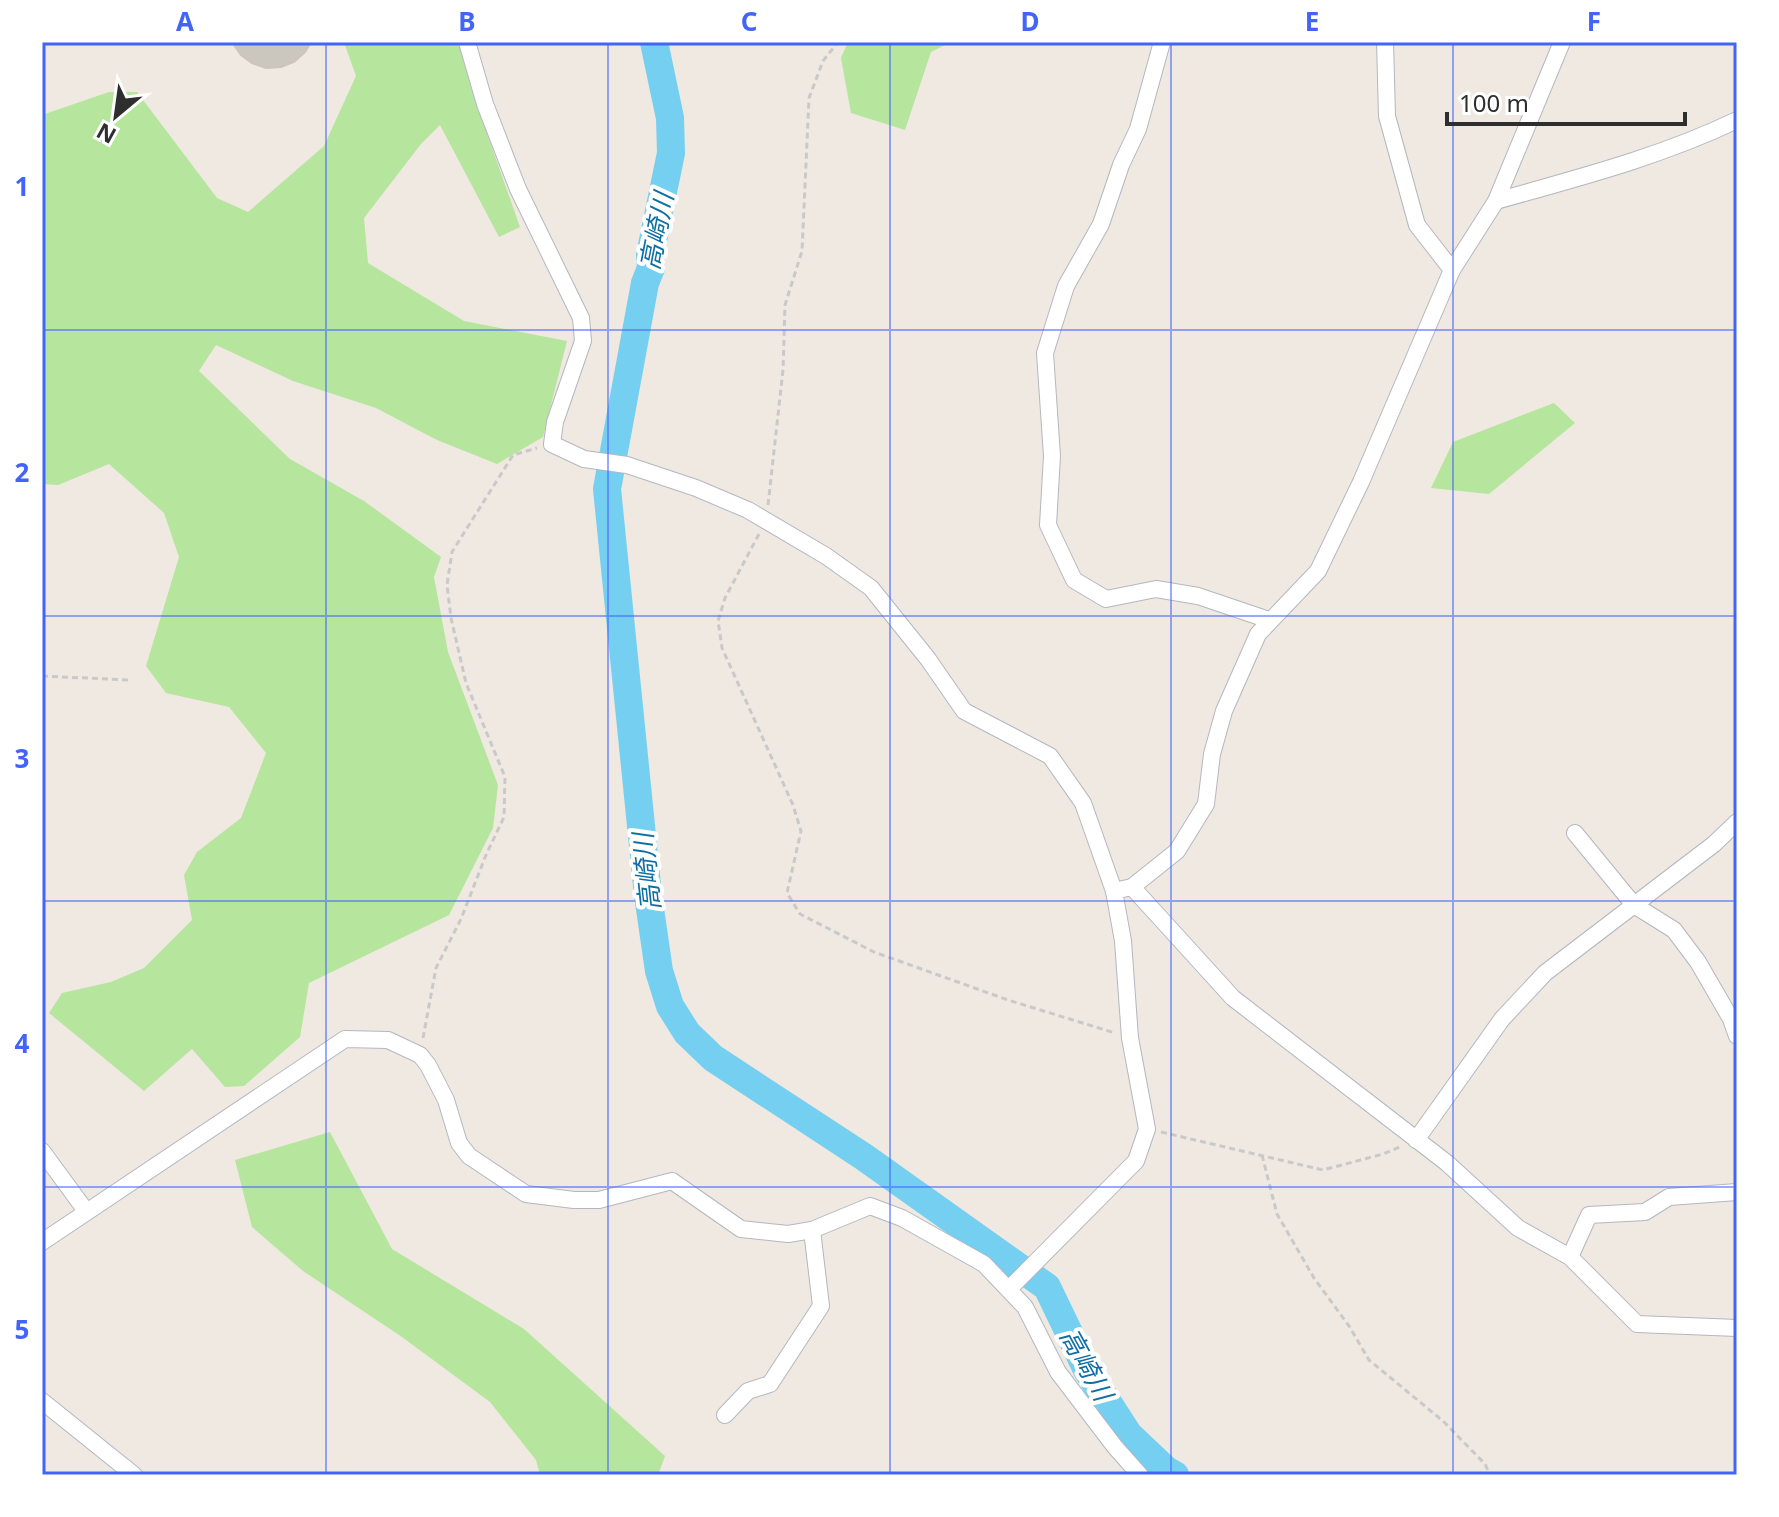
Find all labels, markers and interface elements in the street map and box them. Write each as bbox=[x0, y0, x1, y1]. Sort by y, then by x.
text: A bbox=[176, 3, 194, 39]
text: B bbox=[458, 3, 476, 39]
text: C bbox=[741, 3, 757, 39]
text: D bbox=[1020, 3, 1040, 39]
text: E bbox=[1305, 3, 1319, 39]
text: F bbox=[1587, 3, 1601, 39]
north arrow bbox=[76, 76, 156, 156]
scale bar bbox=[1447, 76, 1685, 126]
text: 100 m bbox=[1459, 86, 1529, 119]
text: N bbox=[91, 117, 121, 152]
text: 1 bbox=[15, 168, 29, 204]
water label: 高崎川 bbox=[631, 186, 682, 273]
text: 2 bbox=[15, 454, 30, 490]
text: 3 bbox=[15, 740, 29, 776]
water label: 高崎川 bbox=[624, 828, 668, 913]
text: 4 bbox=[15, 1025, 30, 1061]
text: 5 bbox=[15, 1311, 29, 1347]
water label: 高崎川 bbox=[1052, 1321, 1123, 1409]

